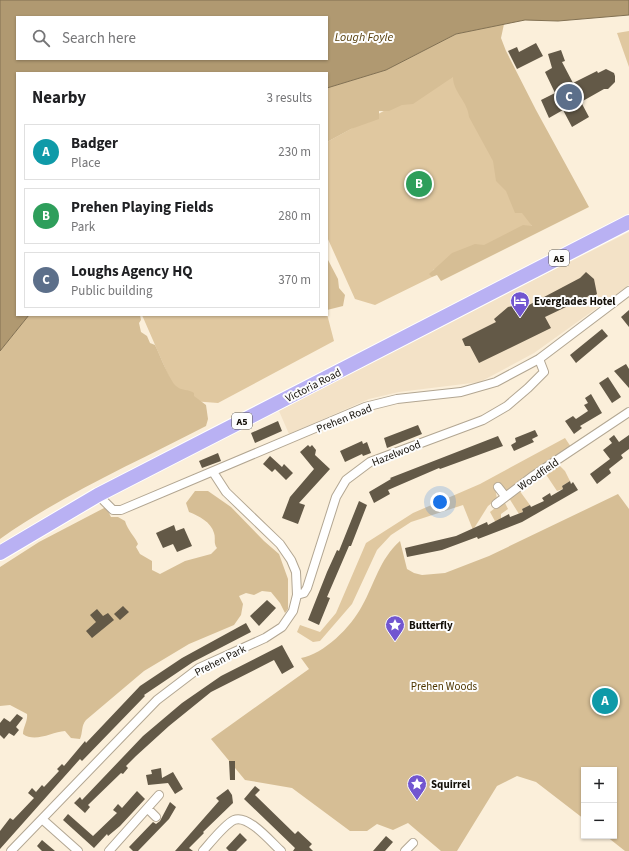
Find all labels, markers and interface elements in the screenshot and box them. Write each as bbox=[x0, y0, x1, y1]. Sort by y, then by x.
search box bbox=[16, 16, 328, 60]
icon: search bbox=[30, 27, 52, 49]
text: Search here bbox=[62, 28, 136, 49]
water label: Lough Foyle bbox=[335, 29, 394, 46]
pin: C bbox=[556, 82, 582, 112]
text: Nearby bbox=[32, 86, 86, 110]
text: 3 results bbox=[267, 89, 312, 107]
text: Badger bbox=[71, 133, 118, 154]
text: A bbox=[42, 143, 50, 161]
text: 230 m bbox=[278, 143, 311, 161]
text: Place bbox=[71, 154, 100, 172]
pin: B bbox=[406, 169, 432, 199]
text: Prehen Playing Fields bbox=[71, 197, 213, 218]
text: B bbox=[42, 207, 50, 225]
text: 280 m bbox=[278, 207, 311, 225]
text: Park bbox=[71, 218, 95, 236]
road number: A5 bbox=[549, 250, 569, 266]
text: Loughs Agency HQ bbox=[71, 261, 193, 282]
text: C bbox=[42, 271, 50, 289]
text: 370 m bbox=[278, 271, 311, 289]
text: Public building bbox=[71, 282, 153, 300]
hotel icon: Everglades Hotel bbox=[509, 290, 531, 318]
place label: Everglades Hotel bbox=[534, 294, 616, 309]
street label: Victoria Road bbox=[283, 365, 344, 406]
street label: Prehen Road bbox=[314, 401, 374, 436]
road number: A5 bbox=[232, 413, 252, 429]
street label: Hazelwood bbox=[370, 437, 423, 470]
street label: Woodfield bbox=[515, 455, 562, 494]
your location bbox=[430, 492, 450, 512]
place icon: Butterfly bbox=[384, 614, 406, 642]
place label: Butterfly bbox=[409, 618, 453, 633]
street label: Prehen Park bbox=[192, 641, 249, 680]
park label: Prehen Woods bbox=[411, 679, 478, 694]
pin: A bbox=[592, 686, 618, 716]
map controls bbox=[581, 767, 617, 839]
button: + bbox=[581, 767, 617, 803]
place icon: Squirrel bbox=[406, 773, 428, 801]
place label: Squirrel bbox=[431, 777, 471, 792]
button: − bbox=[581, 803, 617, 839]

